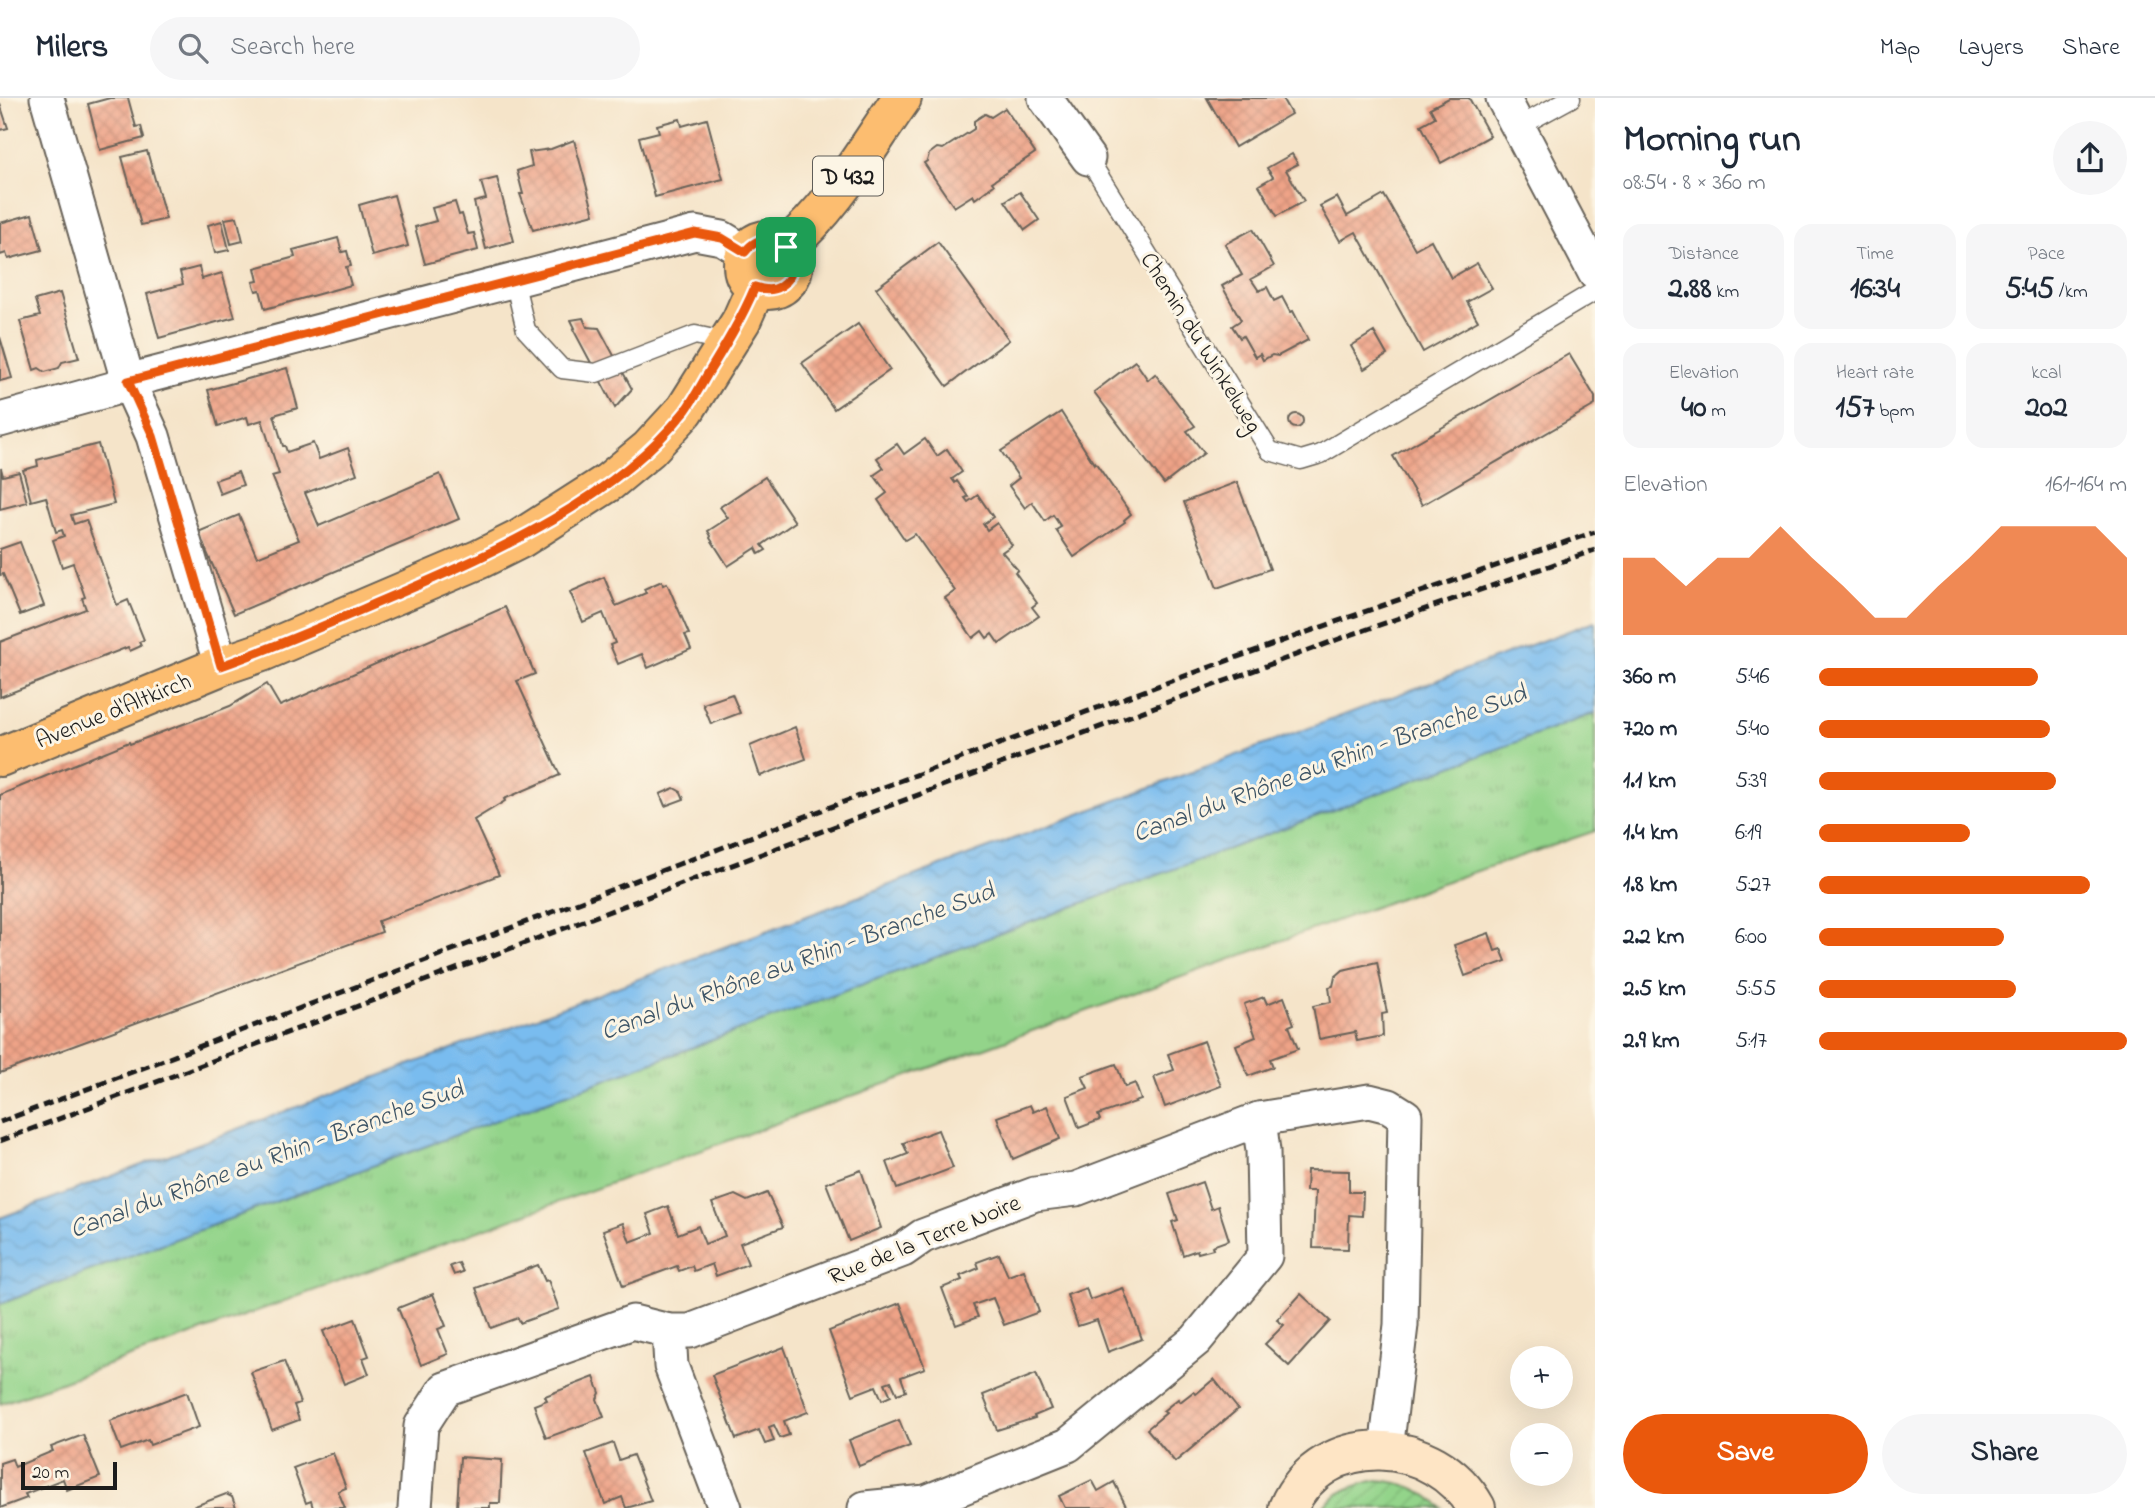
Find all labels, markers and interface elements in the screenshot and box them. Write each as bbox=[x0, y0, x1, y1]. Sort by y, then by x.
search box bbox=[150, 17, 640, 80]
text: Milers bbox=[35, 24, 108, 72]
icon: search bbox=[174, 29, 212, 67]
text: Search here bbox=[230, 29, 355, 67]
text: Map bbox=[1880, 31, 1920, 66]
text: Layers bbox=[1958, 31, 2024, 66]
text: Share bbox=[2062, 31, 2120, 66]
text: Morning run bbox=[1623, 113, 1801, 169]
button: share bbox=[2053, 121, 2127, 195]
road number: D 432 bbox=[813, 156, 883, 195]
text: 08:54 · 8 × 360 m bbox=[1623, 167, 1766, 200]
pin bbox=[756, 217, 816, 277]
icon: arrive bbox=[767, 228, 805, 266]
text: Distance bbox=[1669, 241, 1739, 268]
text: Time bbox=[1856, 241, 1894, 268]
text: Pace bbox=[2028, 241, 2065, 268]
street label: Chemin du Winkelweg bbox=[1130, 246, 1270, 441]
text: 2.88 bbox=[1668, 268, 1712, 312]
text: 16:34 bbox=[1850, 268, 1900, 312]
text: 5:45 bbox=[2005, 268, 2054, 312]
text: km bbox=[1712, 279, 1739, 306]
text: /km bbox=[2054, 279, 2088, 306]
text: Elevation bbox=[1669, 360, 1739, 387]
text: Heart rate bbox=[1836, 360, 1914, 387]
text: kcal bbox=[2031, 360, 2061, 387]
text: 40 bbox=[1681, 387, 1707, 431]
text: 157 bbox=[1836, 387, 1875, 431]
text: 202 bbox=[2025, 387, 2068, 431]
text: m bbox=[1707, 398, 1726, 425]
text: bpm bbox=[1875, 398, 1914, 425]
text: Elevation bbox=[1623, 469, 1708, 502]
text: 161–164 m bbox=[2045, 469, 2127, 502]
text: 360 m bbox=[1623, 661, 1676, 694]
text: 5:46 bbox=[1735, 661, 1770, 694]
street label: Avenue d'Altkirch bbox=[31, 665, 197, 759]
water label: Canal du Rhône au Rhin - Branche Sud bbox=[1128, 675, 1533, 854]
text: 720 m bbox=[1623, 713, 1677, 746]
text: 5:40 bbox=[1735, 713, 1770, 746]
text: 1.1 km bbox=[1623, 765, 1676, 798]
text: 5:39 bbox=[1735, 765, 1767, 798]
text: 1.4 km bbox=[1623, 817, 1678, 850]
text: 6:19 bbox=[1735, 817, 1761, 850]
text: 1.8 km bbox=[1623, 869, 1677, 902]
text: 5:27 bbox=[1735, 869, 1771, 902]
water label: Canal du Rhône au Rhin - Branche Sud bbox=[596, 873, 1001, 1052]
text: 2.2 km bbox=[1623, 921, 1684, 954]
text: 6:00 bbox=[1735, 921, 1767, 954]
text: 2.5 km bbox=[1623, 973, 1686, 1006]
text: 5:55 bbox=[1735, 973, 1776, 1006]
text: 2.9 km bbox=[1623, 1025, 1680, 1058]
text: 5:17 bbox=[1735, 1025, 1767, 1058]
water label: Canal du Rhône au Rhin - Branche Sud bbox=[65, 1071, 470, 1250]
street label: Rue de la Terre Noire bbox=[824, 1187, 1026, 1296]
map controls bbox=[1510, 1346, 1573, 1486]
button: + bbox=[1510, 1346, 1573, 1409]
button: Save bbox=[1623, 1414, 1868, 1494]
button: Share bbox=[1882, 1414, 2127, 1494]
button: − bbox=[1510, 1423, 1573, 1486]
scale bar bbox=[21, 1459, 117, 1491]
text: 20 m bbox=[32, 1460, 69, 1487]

